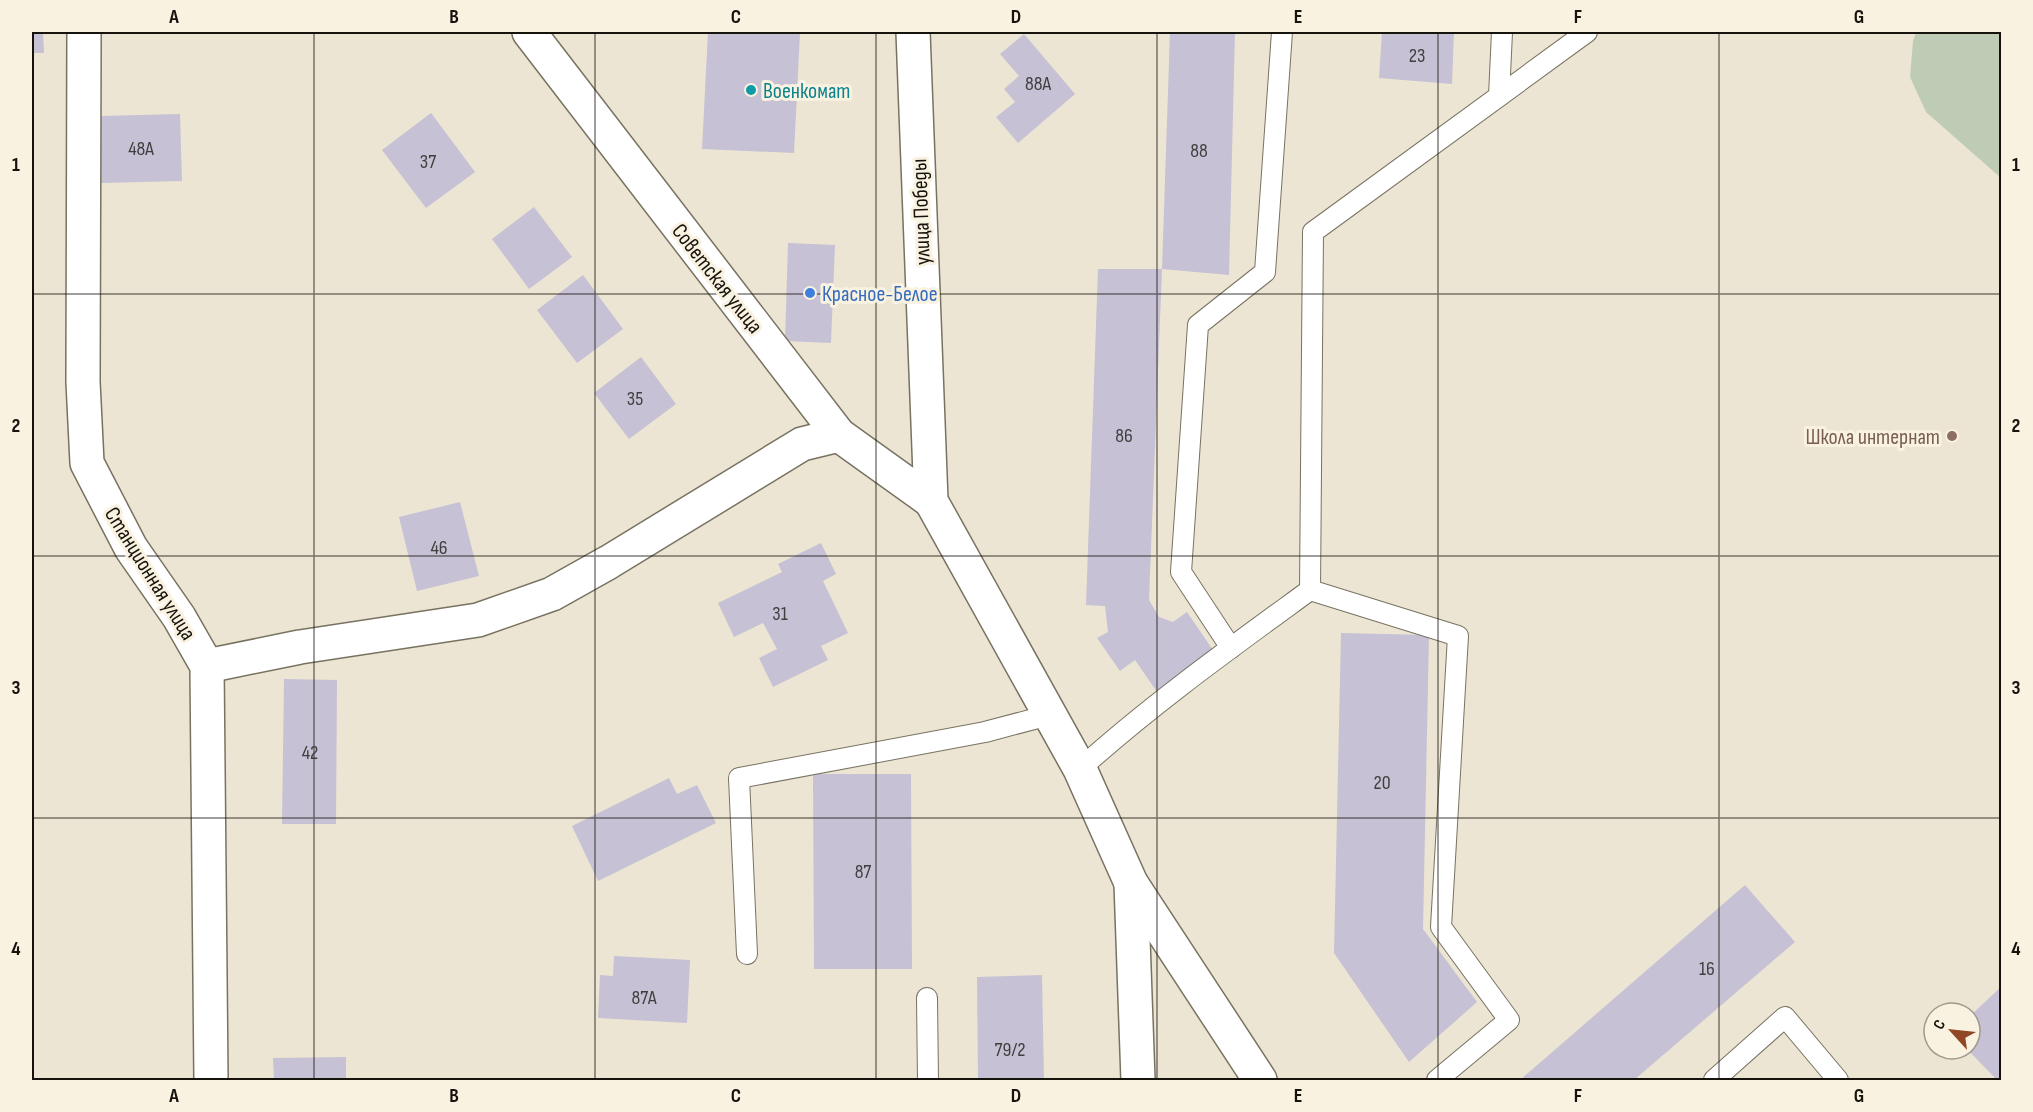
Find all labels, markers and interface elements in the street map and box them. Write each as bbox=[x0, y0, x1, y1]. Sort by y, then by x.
text: A bbox=[168, 5, 179, 29]
text: B bbox=[449, 5, 459, 29]
text: C bbox=[731, 5, 741, 29]
text: D bbox=[1011, 5, 1021, 29]
text: E bbox=[1294, 5, 1302, 29]
text: F bbox=[1574, 5, 1582, 29]
text: G bbox=[1854, 5, 1864, 29]
house number: 23 bbox=[1409, 44, 1425, 68]
house number: 88А bbox=[1025, 72, 1051, 96]
place label: Военкомат bbox=[763, 78, 851, 105]
marker: Военкомат bbox=[744, 83, 758, 97]
house number: 48А bbox=[128, 137, 154, 161]
house number: 88 bbox=[1190, 139, 1208, 163]
house number: 37 bbox=[420, 150, 436, 174]
text: 1 bbox=[12, 153, 20, 177]
text: 1 bbox=[2012, 153, 2020, 177]
street label: улица Победы bbox=[906, 158, 937, 266]
street label: Советская улица bbox=[665, 219, 768, 339]
place label: Красное-Белое bbox=[822, 281, 938, 308]
marker: Красное-Белое bbox=[803, 286, 817, 300]
house number: 35 bbox=[627, 387, 643, 411]
text: 2 bbox=[12, 414, 20, 438]
text: 2 bbox=[2012, 414, 2020, 438]
house number: 86 bbox=[1115, 424, 1133, 448]
place label: Школа интернат bbox=[1805, 424, 1940, 451]
marker: Школа интернат bbox=[1945, 429, 1959, 443]
street label: Станционная улица bbox=[98, 502, 201, 645]
house number: 46 bbox=[430, 536, 448, 560]
house number: 31 bbox=[772, 602, 788, 626]
text: 3 bbox=[12, 676, 21, 700]
text: 3 bbox=[2012, 676, 2021, 700]
house number: 42 bbox=[302, 741, 318, 765]
house number: 20 bbox=[1373, 771, 1391, 795]
house number: 87 bbox=[855, 860, 871, 884]
text: 4 bbox=[11, 937, 21, 961]
text: 4 bbox=[2011, 937, 2021, 961]
house number: 16 bbox=[1699, 957, 1715, 981]
house number: 87А bbox=[632, 986, 657, 1010]
north arrow bbox=[1922, 1001, 1982, 1061]
text: С bbox=[1930, 1017, 1950, 1033]
house number: 79/2 bbox=[995, 1038, 1025, 1062]
text: A bbox=[168, 1084, 179, 1108]
text: B bbox=[449, 1084, 459, 1108]
text: C bbox=[731, 1084, 741, 1108]
text: D bbox=[1011, 1084, 1021, 1108]
text: E bbox=[1294, 1084, 1302, 1108]
text: F bbox=[1574, 1084, 1582, 1108]
text: G bbox=[1854, 1084, 1864, 1108]

